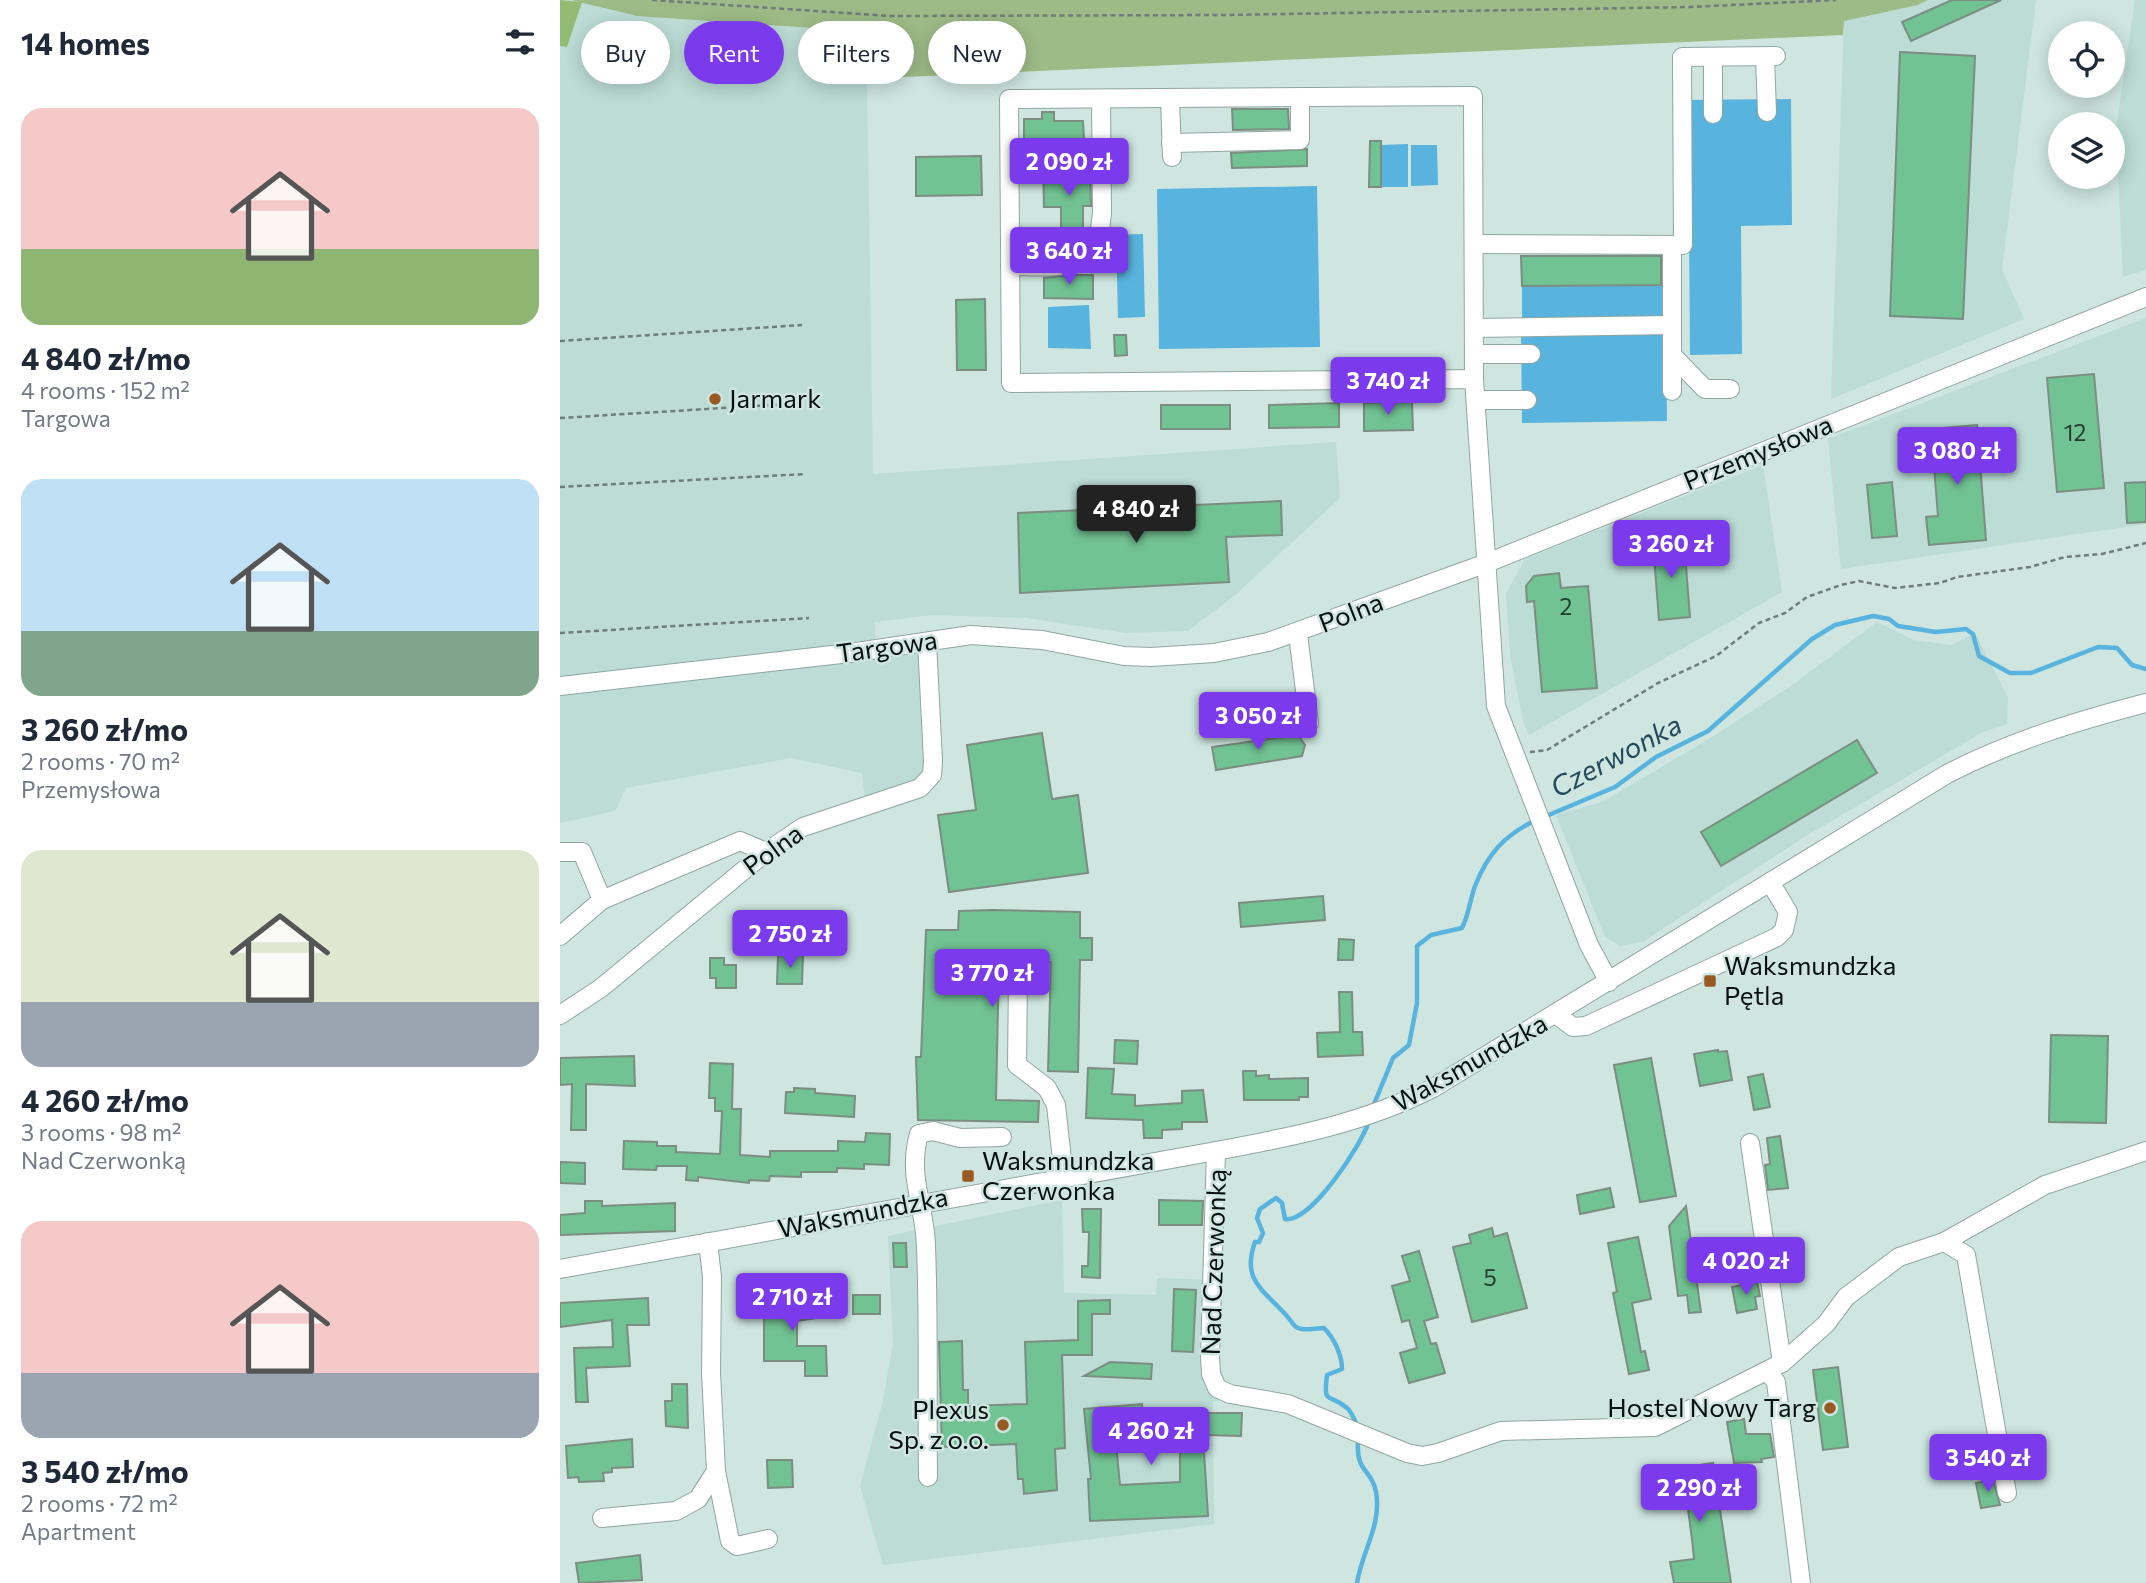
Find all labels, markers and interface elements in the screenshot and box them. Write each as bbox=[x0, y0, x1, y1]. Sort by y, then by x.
chip: Buy bbox=[581, 21, 670, 84]
chip: Rent bbox=[684, 21, 784, 84]
chip: Filters bbox=[798, 21, 914, 84]
chip: New bbox=[928, 21, 1026, 84]
map controls bbox=[2048, 21, 2125, 189]
button: locate bbox=[2048, 21, 2125, 98]
icon: filters bbox=[501, 23, 539, 61]
text: 14 homes bbox=[21, 24, 150, 61]
button: layers bbox=[2048, 112, 2125, 189]
pin: 2 090 zł bbox=[997, 138, 1141, 198]
text: 2 090 zł bbox=[1026, 147, 1112, 175]
icon: home bbox=[217, 153, 343, 279]
pin: 3 640 zł bbox=[997, 228, 1141, 287]
text: 3 640 zł bbox=[1026, 236, 1112, 264]
text: 4 840 zł/mo bbox=[21, 339, 191, 376]
pin: 3 740 zł bbox=[1316, 358, 1460, 417]
text: 3 740 zł bbox=[1347, 366, 1429, 394]
text: 4 rooms · 152 m² bbox=[21, 376, 190, 404]
place label: Jarmark bbox=[729, 382, 821, 413]
marker: Jarmark bbox=[707, 391, 723, 407]
text: Targowa bbox=[21, 404, 111, 432]
street label: Przemysłowa bbox=[1678, 408, 1836, 496]
house number: 12 bbox=[2064, 418, 2086, 446]
pin: 3 080 zł bbox=[1885, 428, 2029, 487]
text: 3 080 zł bbox=[1914, 436, 2001, 464]
pin: 4 840 zł bbox=[1064, 486, 1208, 545]
text: 4 840 zł bbox=[1093, 494, 1179, 522]
pin: 3 260 zł bbox=[1599, 520, 1743, 580]
icon: home bbox=[217, 524, 343, 650]
text: 3 260 zł bbox=[1629, 529, 1713, 557]
street label: Polna bbox=[1314, 585, 1387, 638]
house number: 2 bbox=[1560, 592, 1572, 620]
street label: Targowa bbox=[834, 623, 939, 668]
pin: 3 050 zł bbox=[1186, 692, 1330, 752]
text: 3 050 zł bbox=[1215, 701, 1301, 729]
water label: Czerwonka bbox=[1544, 706, 1687, 804]
text: 3 260 zł/mo bbox=[21, 710, 188, 747]
text: 2 rooms · 70 m² bbox=[21, 747, 180, 775]
text: Przemysłowa bbox=[21, 775, 161, 803]
street label: Polna bbox=[736, 817, 808, 881]
icon: home bbox=[217, 895, 343, 1021]
pin: 2 750 zł bbox=[718, 911, 862, 970]
text: 2 750 zł bbox=[748, 919, 832, 947]
place label: Waksmundzka Pętla bbox=[1724, 949, 1896, 1010]
pin: 3 770 zł bbox=[920, 950, 1064, 1009]
text: 3 770 zł bbox=[951, 958, 1033, 986]
marker: Waksmundzka Pętla bbox=[1702, 973, 1718, 989]
street label: Waksmundzka bbox=[1386, 1006, 1552, 1117]
text: 4 260 zł/mo bbox=[21, 1081, 189, 1118]
text: 3 rooms · 98 m² bbox=[21, 1118, 181, 1146]
place label: Waksmundzka Czerwonka bbox=[982, 1144, 1154, 1205]
text: Nad Czerwonką bbox=[21, 1146, 186, 1174]
marker: Waksmundzka Czerwonka bbox=[960, 1168, 976, 1184]
street label: Nad Czerwonką bbox=[1194, 1168, 1231, 1356]
street label: Waksmundzka bbox=[775, 1180, 950, 1243]
pin: 4 020 zł bbox=[1674, 1238, 1818, 1297]
text: 4 020 zł bbox=[1703, 1246, 1789, 1274]
house number: 5 bbox=[1483, 1263, 1497, 1291]
icon: home bbox=[217, 1266, 343, 1392]
pin: 2 710 zł bbox=[720, 1274, 864, 1333]
text: 2 710 zł bbox=[752, 1282, 832, 1310]
place label: Hostel Nowy Targ bbox=[1607, 1391, 1816, 1422]
place label: Plexus Sp. z o.o. bbox=[889, 1393, 989, 1454]
marker: Hostel Nowy Targ bbox=[1822, 1400, 1838, 1416]
pin: 4 260 zł bbox=[1079, 1408, 1223, 1467]
text: 4 260 zł bbox=[1108, 1416, 1194, 1444]
marker: Plexus Sp. z o.o. bbox=[995, 1417, 1011, 1433]
pin: 3 540 zł bbox=[1916, 1434, 2060, 1494]
text: 3 540 zł bbox=[1946, 1443, 2031, 1471]
text: 3 540 zł/mo bbox=[21, 1452, 189, 1489]
pin: 2 290 zł bbox=[1627, 1464, 1771, 1524]
text: 2 290 zł bbox=[1657, 1473, 1741, 1501]
text: 2 rooms · 72 m² bbox=[21, 1489, 178, 1517]
text: Apartment bbox=[21, 1517, 136, 1545]

